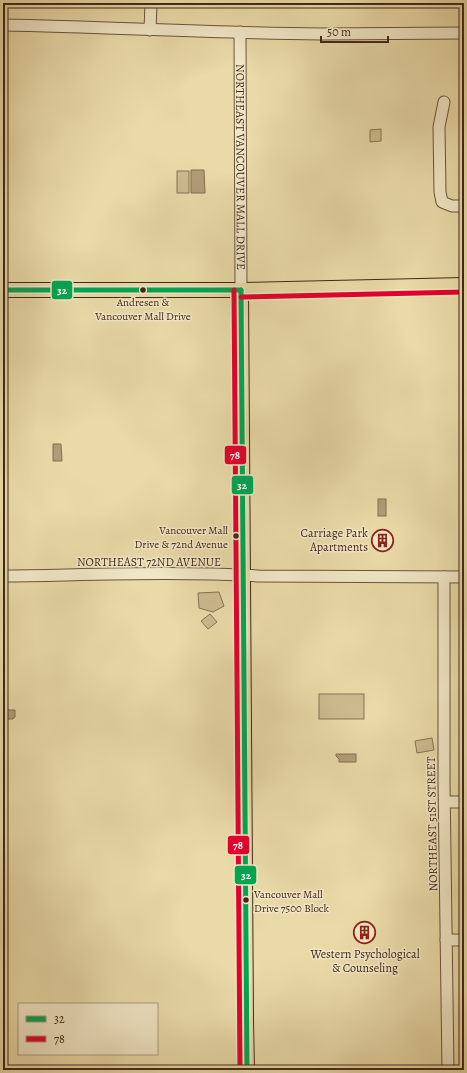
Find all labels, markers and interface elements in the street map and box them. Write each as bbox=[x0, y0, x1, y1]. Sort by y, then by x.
scale bar bbox=[321, 18, 388, 44]
text: 50 m bbox=[327, 24, 351, 40]
street label: NORTHEAST VANCOUVER MALL DRIVE bbox=[232, 64, 249, 270]
line badge: 32 bbox=[51, 280, 73, 300]
text: 32 bbox=[57, 283, 68, 298]
marker: Andresen & Vancouver Mall Drive bbox=[138, 285, 148, 295]
place label: Andresen & Vancouver Mall Drive bbox=[94, 295, 191, 324]
line badge: 78 bbox=[224, 445, 247, 465]
text: 78 bbox=[230, 448, 240, 463]
line badge: 32 bbox=[231, 475, 254, 495]
text: 32 bbox=[237, 478, 248, 493]
place label: Vancouver Mall Drive & 72nd Avenue bbox=[135, 523, 228, 552]
place label: Carriage Park Apartments bbox=[300, 525, 368, 555]
building icon: Carriage Park Apartments bbox=[370, 527, 396, 553]
marker: Vancouver Mall Drive & 72nd Avenue bbox=[231, 531, 241, 541]
street label: NORTHEAST 72ND AVENUE bbox=[77, 554, 221, 570]
street label: NORTHEAST 51ST STREET bbox=[423, 756, 441, 892]
line badge: 78 bbox=[227, 835, 250, 855]
text: 78 bbox=[233, 838, 243, 853]
line badge: 32 bbox=[234, 865, 257, 885]
text: 32 bbox=[241, 868, 252, 883]
place label: Vancouver Mall Drive 7500 Block bbox=[253, 887, 330, 916]
marker: Vancouver Mall Drive 7500 Block bbox=[241, 895, 251, 905]
building icon: Western Psychological & Counseling bbox=[352, 920, 378, 946]
place label: Western Psychological & Counseling bbox=[309, 946, 420, 976]
legend bbox=[18, 1003, 158, 1055]
text: 32 bbox=[54, 1011, 65, 1027]
text: 78 bbox=[54, 1031, 65, 1047]

